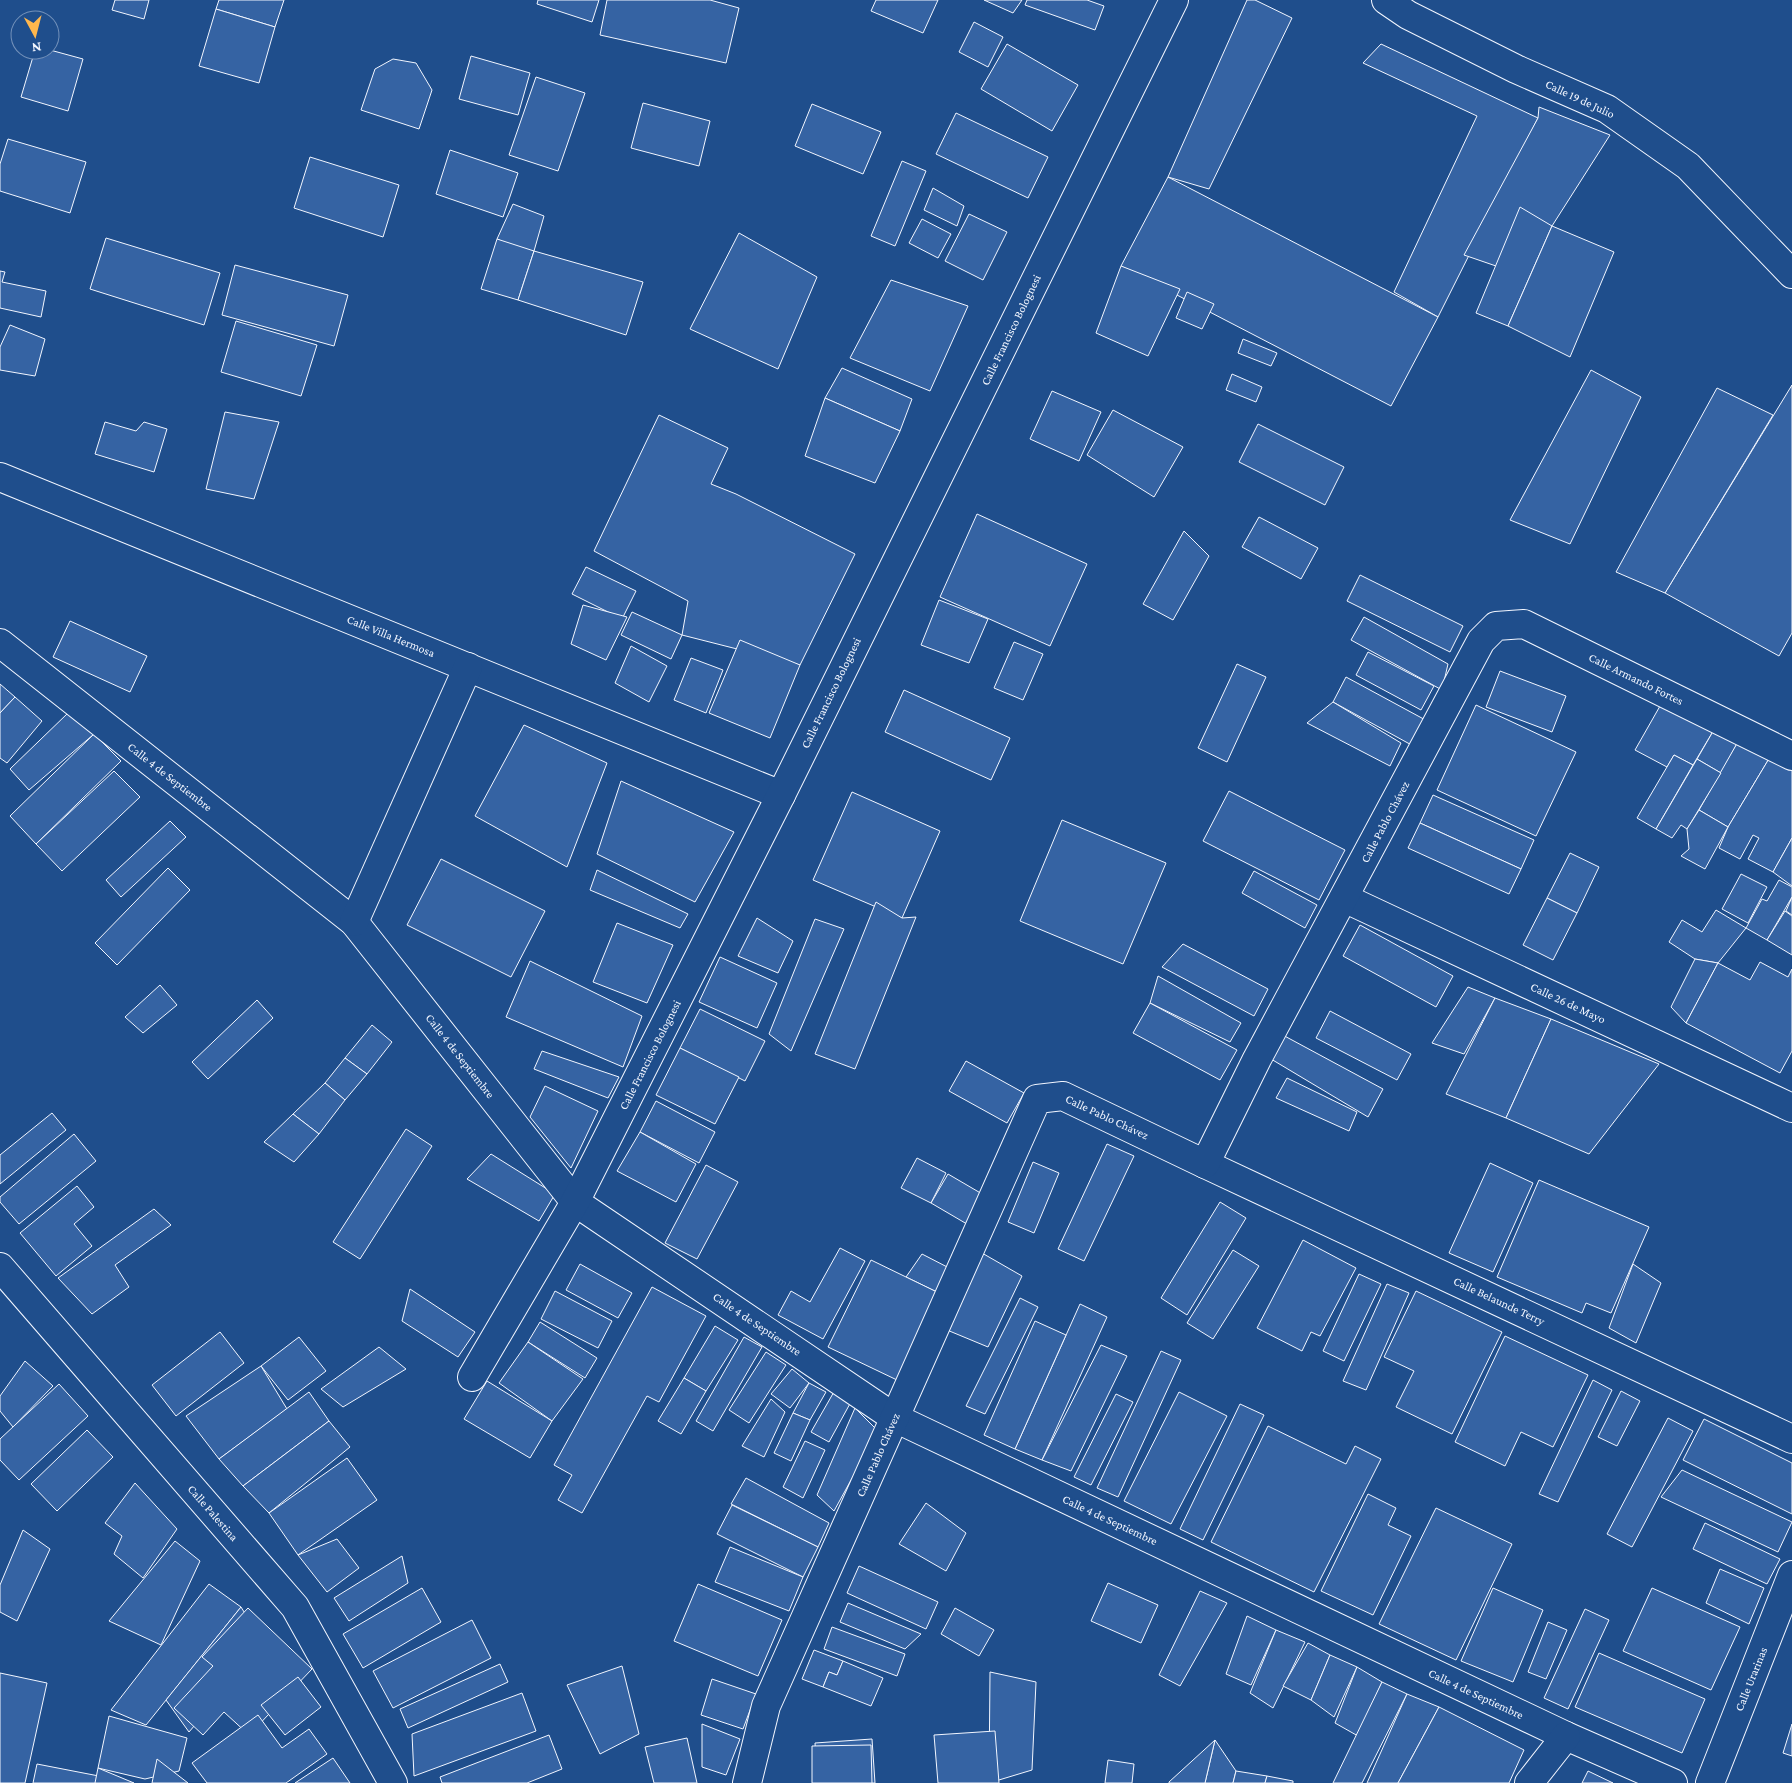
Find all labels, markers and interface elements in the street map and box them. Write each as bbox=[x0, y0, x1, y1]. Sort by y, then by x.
north arrow bbox=[10, 10, 60, 60]
text: N bbox=[30, 39, 42, 56]
street label: Calle 19 de Julio bbox=[1543, 77, 1617, 121]
street label: Calle Francisco Bolognesi bbox=[978, 272, 1044, 388]
street label: Calle Villa Hermosa bbox=[345, 612, 437, 660]
street label: Calle Francisco Bolognesi bbox=[798, 635, 864, 751]
street label: Calle Armando Fortes bbox=[1586, 650, 1686, 708]
street label: Calle 4 de Septiembre bbox=[125, 740, 215, 814]
street label: Calle Pablo Chávez bbox=[1358, 779, 1412, 865]
street label: Calle 26 de Mayo bbox=[1528, 980, 1608, 1027]
street label: Calle Francisco Bolognesi bbox=[616, 998, 684, 1112]
street label: Calle 4 de Septiembre bbox=[423, 1011, 497, 1101]
street label: Calle Pablo Chávez bbox=[1063, 1092, 1151, 1142]
street label: Calle Belaunde Terry bbox=[1451, 1274, 1547, 1328]
street label: Calle 4 de Septiembre bbox=[710, 1289, 804, 1359]
street label: Calle Pablo Chávez bbox=[853, 1411, 903, 1499]
street label: Calle Palestina bbox=[185, 1482, 242, 1544]
street label: Calle 4 de Septiembre bbox=[1060, 1492, 1160, 1548]
street label: Calle Urarinas bbox=[1732, 1645, 1770, 1713]
street label: Calle 4 de Septiembre bbox=[1426, 1666, 1526, 1722]

